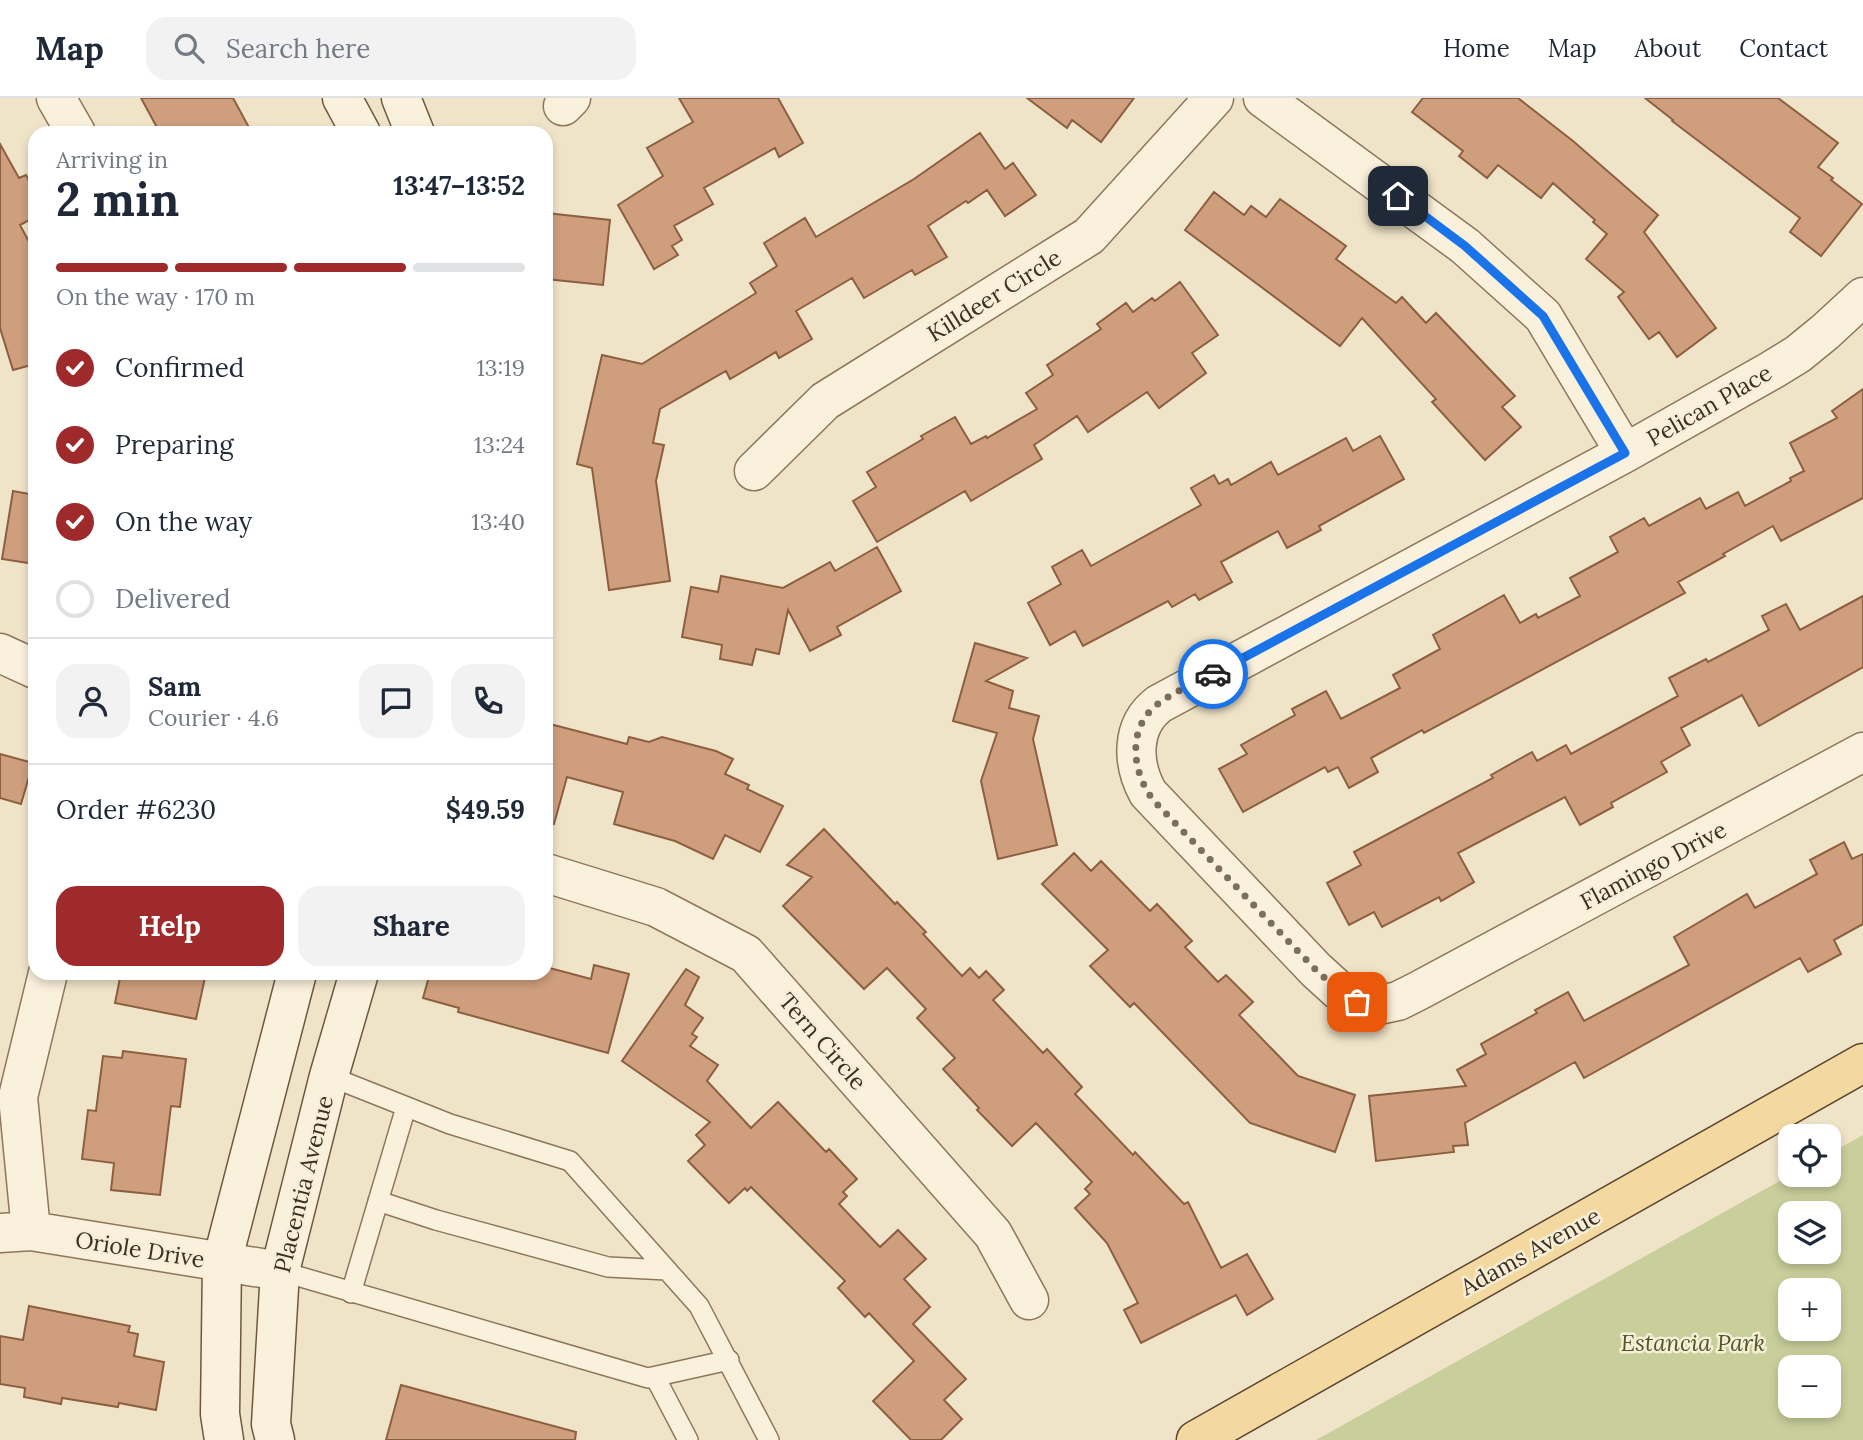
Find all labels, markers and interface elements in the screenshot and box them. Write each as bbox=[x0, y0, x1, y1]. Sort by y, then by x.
search box bbox=[146, 17, 636, 80]
text: Map bbox=[35, 27, 104, 69]
icon: search bbox=[170, 29, 208, 67]
text: Search here bbox=[226, 32, 370, 65]
text: Home bbox=[1443, 33, 1510, 64]
text: Map bbox=[1548, 33, 1597, 64]
text: About bbox=[1635, 33, 1701, 64]
text: Contact bbox=[1739, 33, 1828, 64]
text: Arriving in bbox=[56, 145, 168, 174]
pin bbox=[1368, 166, 1428, 226]
text: 13:47–13:52 bbox=[393, 169, 525, 202]
text: 2 min bbox=[56, 170, 179, 229]
icon: home bbox=[1379, 177, 1417, 215]
street label: Killdeer Circle bbox=[922, 242, 1066, 348]
text: On the way · 170 m bbox=[56, 282, 255, 311]
icon: check bbox=[56, 349, 94, 387]
text: Confirmed bbox=[115, 351, 244, 384]
text: 13:19 bbox=[476, 353, 525, 382]
street label: Pelican Place bbox=[1641, 358, 1777, 452]
icon: check bbox=[56, 426, 94, 464]
text: Preparing bbox=[115, 428, 234, 461]
text: 13:24 bbox=[474, 430, 525, 459]
icon: check bbox=[56, 503, 94, 541]
text: On the way bbox=[115, 505, 252, 538]
text: 13:40 bbox=[471, 507, 525, 536]
text: Delivered bbox=[115, 582, 231, 615]
courier bbox=[1178, 639, 1248, 709]
icon: car bbox=[1194, 655, 1232, 693]
button: person bbox=[56, 664, 130, 738]
button: chat bbox=[359, 664, 433, 738]
button: phone bbox=[451, 664, 525, 738]
text: Sam bbox=[148, 670, 201, 703]
text: Courier · 4.6 bbox=[148, 703, 279, 732]
text: Order #6230 bbox=[56, 793, 216, 826]
text: $49.59 bbox=[446, 793, 525, 826]
street label: Flamingo Drive bbox=[1575, 814, 1731, 916]
button: Help bbox=[56, 886, 284, 966]
button: Share bbox=[298, 886, 525, 966]
pin bbox=[1327, 972, 1387, 1032]
icon: bag bbox=[1338, 983, 1376, 1021]
street label: Tern Circle bbox=[773, 986, 873, 1096]
street label: Placentia Avenue bbox=[267, 1092, 339, 1276]
map controls bbox=[1778, 1124, 1841, 1418]
button: locate bbox=[1778, 1124, 1841, 1187]
street label: Adams Avenue bbox=[1454, 1201, 1605, 1302]
button: layers bbox=[1778, 1201, 1841, 1264]
street label: Oriole Drive bbox=[73, 1224, 207, 1274]
button: + bbox=[1778, 1278, 1841, 1341]
park label: Estancia Park bbox=[1621, 1328, 1765, 1357]
button: − bbox=[1778, 1355, 1841, 1418]

